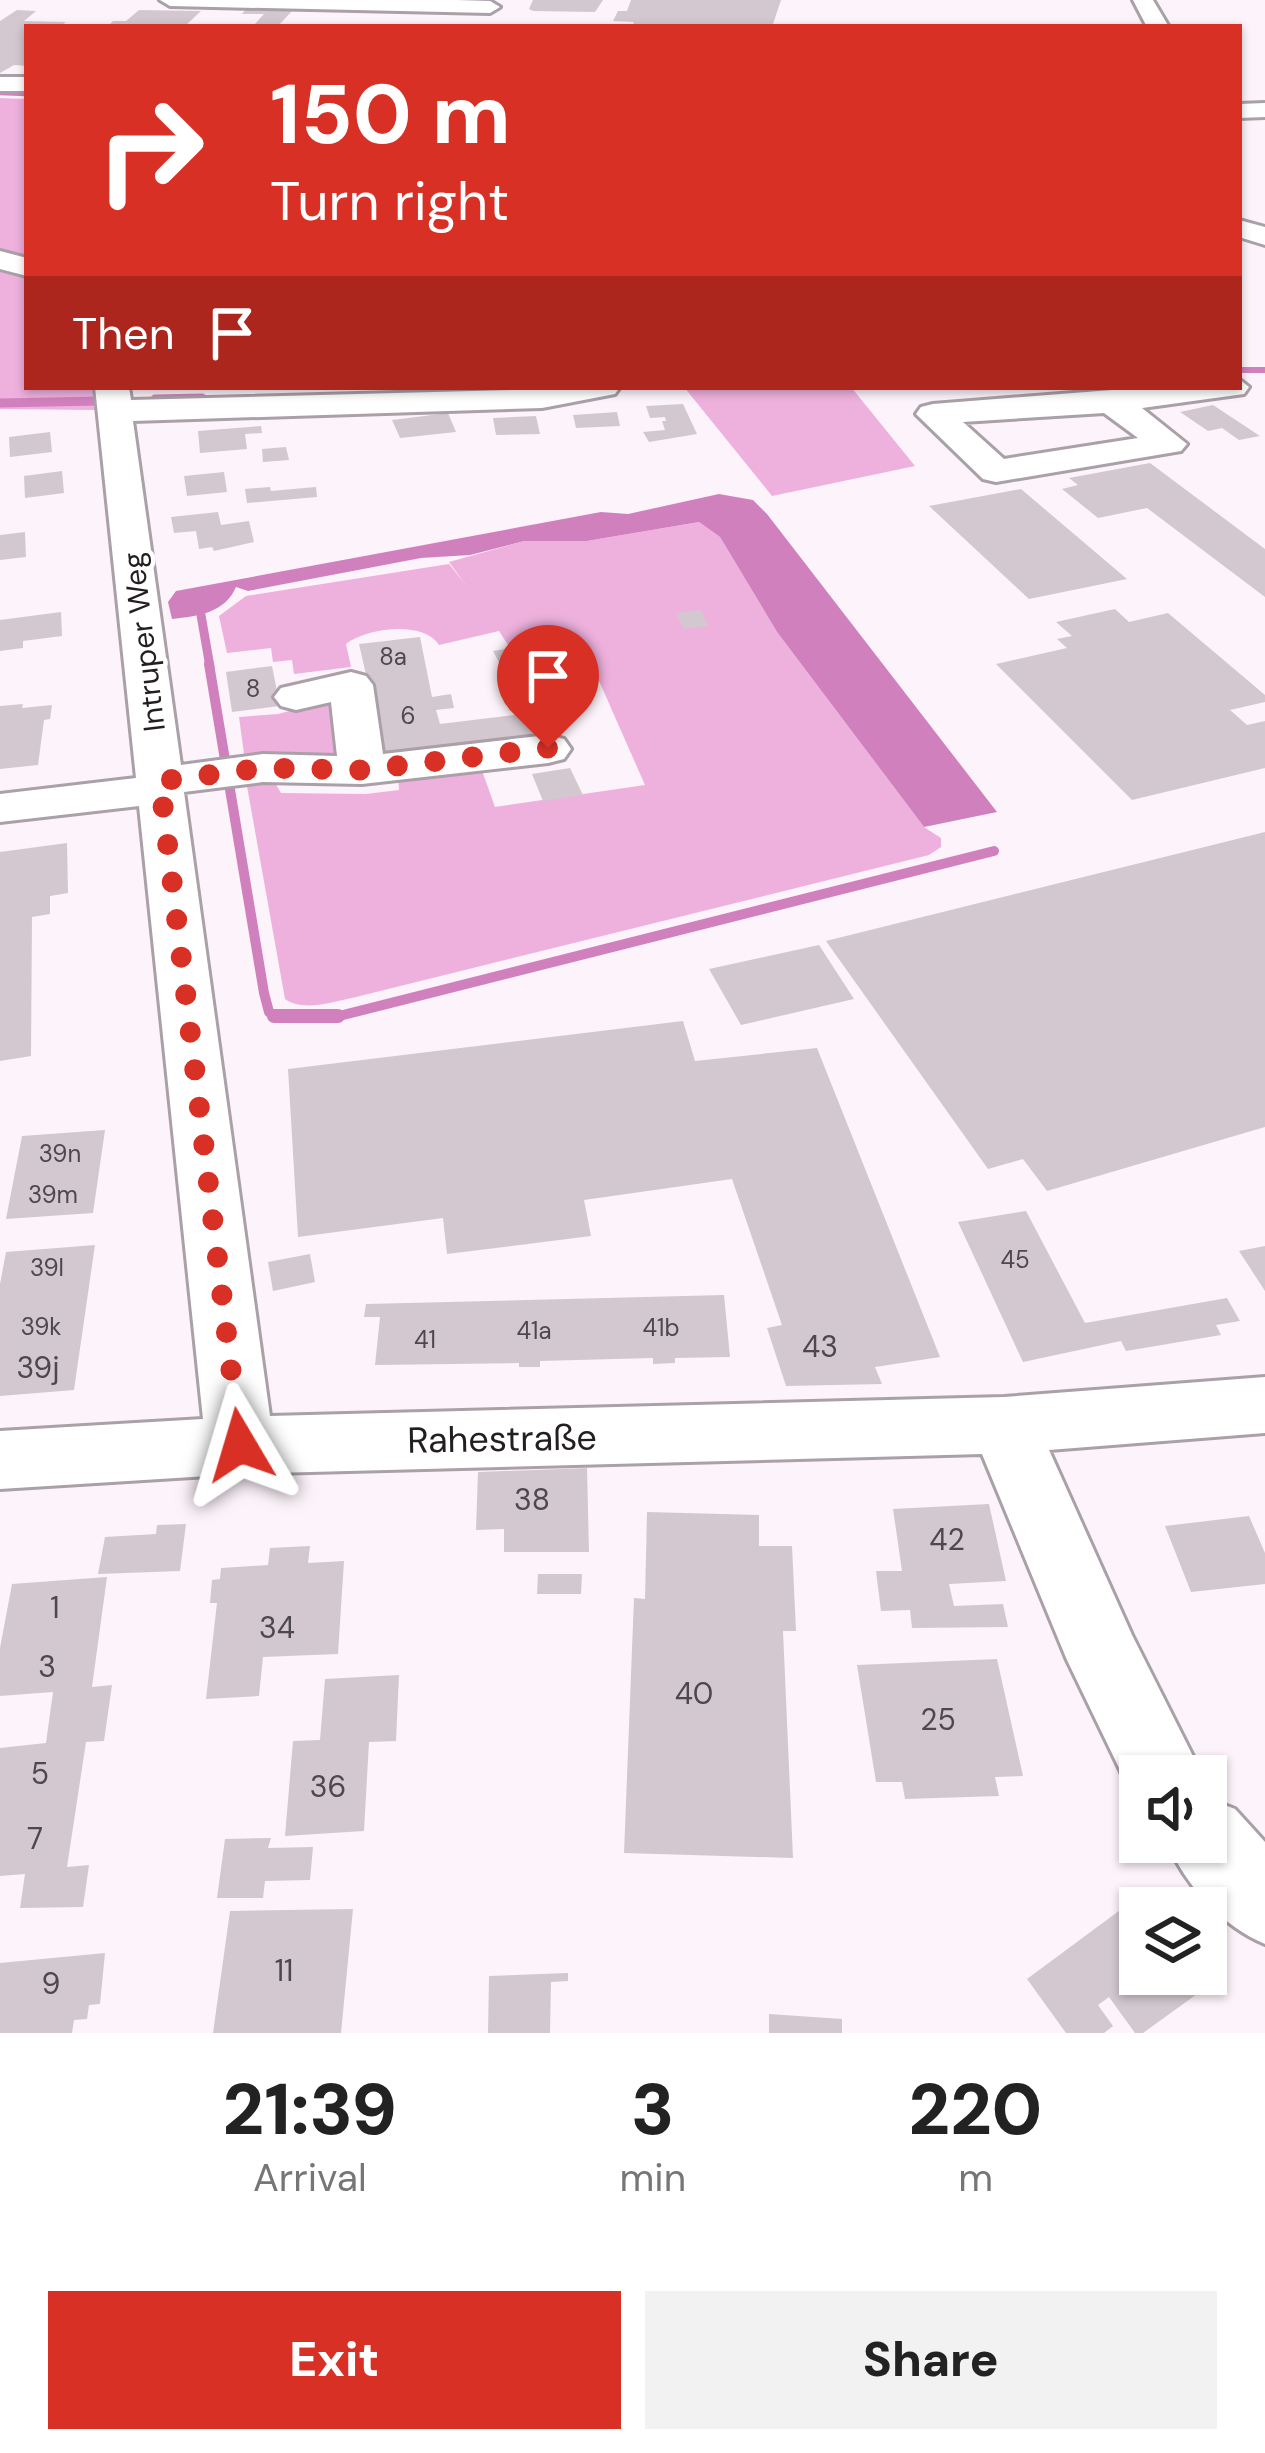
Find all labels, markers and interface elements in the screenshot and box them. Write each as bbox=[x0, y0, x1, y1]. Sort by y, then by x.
text: 150 m bbox=[270, 60, 511, 169]
icon: right bbox=[72, 72, 228, 228]
text: Turn right bbox=[270, 166, 509, 237]
icon: arrive bbox=[199, 300, 265, 366]
text: Then bbox=[72, 304, 175, 363]
street label: Intruper Weg bbox=[113, 550, 174, 734]
pin bbox=[497, 625, 599, 748]
house number: 8a bbox=[379, 641, 407, 672]
icon: arrive bbox=[515, 643, 581, 709]
house number: 8 bbox=[246, 673, 260, 704]
house number: 6 bbox=[400, 700, 416, 731]
house number: 39n bbox=[39, 1138, 81, 1169]
house number: 39m bbox=[28, 1179, 78, 1210]
house number: 45 bbox=[1000, 1244, 1030, 1275]
house number: 39l bbox=[30, 1252, 64, 1283]
house number: 39k bbox=[21, 1311, 61, 1342]
house number: 41b bbox=[642, 1312, 680, 1343]
house number: 41a bbox=[516, 1315, 552, 1346]
house number: 41 bbox=[414, 1324, 436, 1355]
house number: 43 bbox=[802, 1327, 838, 1366]
house number: 39j bbox=[17, 1348, 60, 1387]
position arrow bbox=[177, 1382, 303, 1508]
street label: Rahestraße bbox=[407, 1413, 597, 1464]
house number: 38 bbox=[514, 1480, 550, 1519]
house number: 42 bbox=[929, 1520, 965, 1559]
house number: 1 bbox=[50, 1588, 60, 1627]
house number: 34 bbox=[259, 1608, 295, 1647]
house number: 3 bbox=[38, 1647, 56, 1686]
house number: 40 bbox=[675, 1674, 713, 1713]
house number: 25 bbox=[920, 1700, 956, 1739]
house number: 5 bbox=[31, 1754, 49, 1793]
map controls bbox=[1119, 1755, 1227, 1995]
button: sound bbox=[1119, 1755, 1227, 1863]
house number: 36 bbox=[310, 1767, 346, 1806]
house number: 7 bbox=[27, 1819, 43, 1858]
button: layers bbox=[1119, 1887, 1227, 1995]
house number: 11 bbox=[275, 1951, 293, 1990]
house number: 9 bbox=[42, 1964, 60, 2003]
text: 21:39 bbox=[223, 2063, 397, 2156]
text: 3 bbox=[631, 2063, 675, 2156]
text: 220 bbox=[909, 2063, 1042, 2156]
text: Arrival bbox=[253, 2152, 367, 2203]
text: min bbox=[620, 2152, 686, 2203]
text: m bbox=[958, 2152, 993, 2203]
button: Exit bbox=[48, 2291, 621, 2429]
button: Share bbox=[645, 2291, 1217, 2429]

